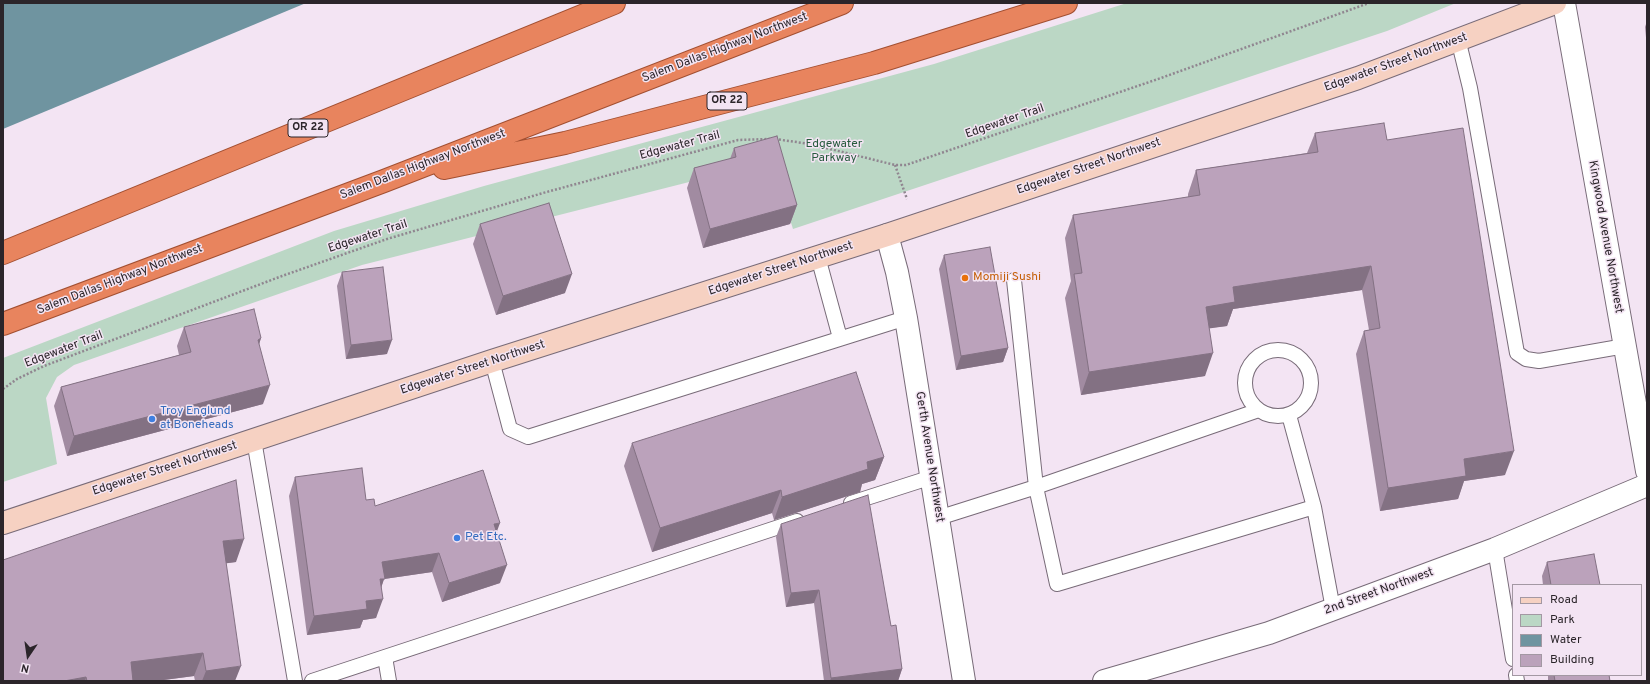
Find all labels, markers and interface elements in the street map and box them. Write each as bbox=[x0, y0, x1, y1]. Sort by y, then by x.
street label: Salem Dallas Highway Northwest bbox=[640, 10, 810, 86]
street label: Edgewater Street Northwest bbox=[1322, 30, 1470, 96]
road number: OR 22 bbox=[707, 92, 747, 110]
street label: Edgewater Trail bbox=[964, 102, 1046, 142]
road number: OR 22 bbox=[288, 119, 328, 137]
street label: Salem Dallas Highway Northwest bbox=[338, 127, 508, 203]
street label: Edgewater Trail bbox=[638, 128, 722, 164]
street label: Edgewater Street Northwest bbox=[1015, 136, 1163, 198]
park label: Edgewater Parkway bbox=[806, 138, 862, 166]
street label: Kingwood Avenue Northwest bbox=[1584, 159, 1626, 315]
street label: Edgewater Trail bbox=[327, 217, 409, 257]
street label: Edgewater Street Northwest bbox=[707, 239, 855, 299]
street label: Salem Dallas Highway Northwest bbox=[35, 242, 205, 318]
place label: Momiji Sushi bbox=[973, 271, 1041, 285]
marker: Momiji Sushi bbox=[960, 273, 970, 283]
street label: Edgewater Trail bbox=[23, 328, 105, 372]
street label: Edgewater Street Northwest bbox=[399, 338, 547, 398]
street label: Gerth Avenue Northwest bbox=[912, 391, 946, 523]
place label: Troy Englund at Boneheads bbox=[160, 405, 234, 433]
marker: Troy Englund at Boneheads bbox=[147, 414, 157, 424]
street label: Edgewater Street Northwest bbox=[91, 439, 239, 499]
place label: Pet Etc. bbox=[465, 531, 507, 545]
marker: Pet Etc. bbox=[452, 533, 462, 543]
street label: 2nd Street Northwest bbox=[1322, 565, 1436, 619]
legend bbox=[1512, 584, 1642, 676]
text: Road bbox=[1550, 592, 1578, 608]
text: Park bbox=[1550, 612, 1575, 628]
text: Water bbox=[1550, 632, 1582, 648]
north arrow bbox=[8, 636, 48, 676]
text: Building bbox=[1550, 652, 1594, 668]
text: N bbox=[20, 660, 31, 675]

